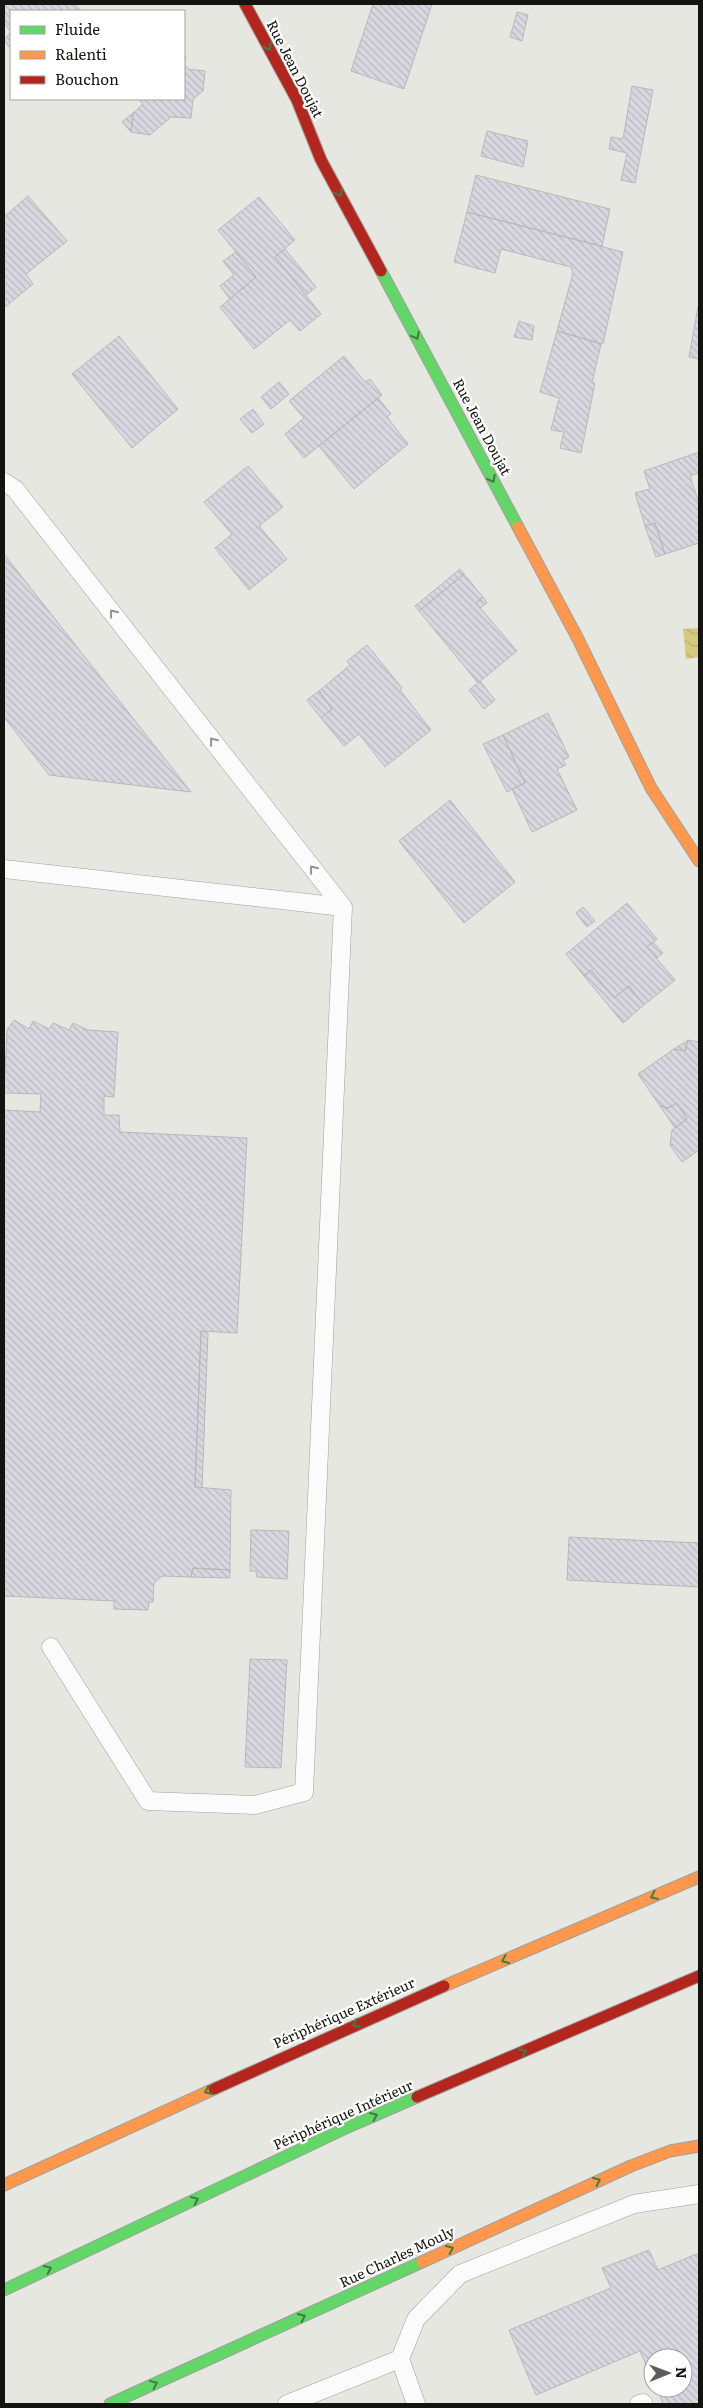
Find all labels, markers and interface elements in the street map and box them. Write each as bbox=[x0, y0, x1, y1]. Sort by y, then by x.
legend bbox=[10, 10, 185, 100]
street label: Rue Jean Doujat bbox=[263, 16, 329, 121]
text: Fluide bbox=[55, 17, 100, 40]
one-way arrow bbox=[262, 41, 272, 50]
text: Ralenti bbox=[55, 42, 107, 65]
text: Bouchon bbox=[55, 67, 119, 90]
one-way arrow bbox=[333, 187, 343, 196]
one-way arrow bbox=[409, 331, 419, 340]
street label: Rue Jean Doujat bbox=[449, 375, 517, 479]
one-way arrow bbox=[486, 474, 496, 483]
one-way arrow bbox=[110, 610, 118, 619]
one-way arrow bbox=[210, 738, 218, 747]
one-way arrow bbox=[310, 865, 319, 875]
one-way arrow bbox=[650, 1889, 659, 1900]
one-way arrow bbox=[501, 1953, 510, 1964]
street label: Périphérique Extérieur bbox=[269, 1972, 418, 2052]
one-way arrow bbox=[352, 2017, 361, 2028]
one-way arrow bbox=[518, 2048, 527, 2059]
street label: Périphérique Intérieur bbox=[269, 2074, 416, 2154]
one-way arrow bbox=[204, 2085, 213, 2095]
one-way arrow bbox=[369, 2112, 378, 2123]
one-way arrow bbox=[592, 2177, 601, 2188]
one-way arrow bbox=[190, 2195, 199, 2206]
street label: Rue Charles Mouly bbox=[336, 2220, 458, 2292]
one-way arrow bbox=[444, 2245, 453, 2255]
one-way arrow bbox=[43, 2265, 52, 2275]
one-way arrow bbox=[297, 2312, 306, 2323]
north arrow bbox=[643, 2348, 693, 2398]
text: N bbox=[672, 2367, 692, 2379]
one-way arrow bbox=[149, 2380, 158, 2391]

